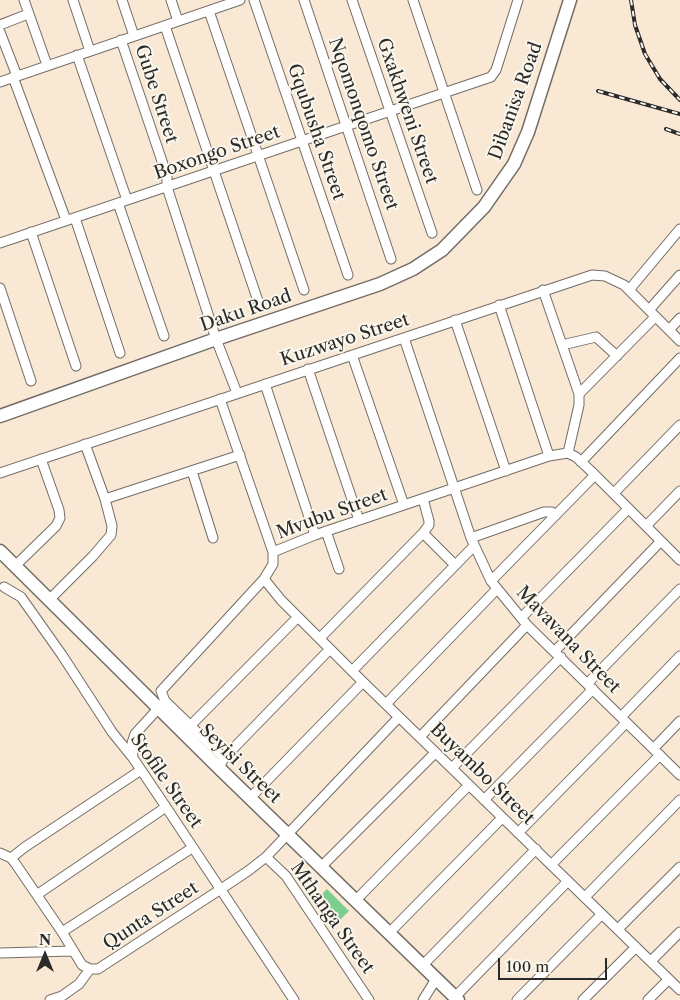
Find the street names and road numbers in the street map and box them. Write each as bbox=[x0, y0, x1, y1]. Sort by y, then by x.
street label: Nqomonqomo Street bbox=[323, 35, 403, 213]
street label: Gxakhweni Street bbox=[372, 35, 442, 187]
street label: Dibanisa Road bbox=[485, 39, 547, 163]
street label: Gube Street bbox=[130, 42, 182, 146]
street label: Gqubusha Street bbox=[283, 61, 349, 203]
street label: Boxongo Street bbox=[151, 121, 283, 185]
street label: Daku Road bbox=[198, 285, 294, 337]
street label: Kuzwayo Street bbox=[278, 309, 412, 371]
street label: Mvubu Street bbox=[274, 484, 390, 544]
street label: Mavavana Street bbox=[511, 582, 625, 698]
street label: Buyambo Street bbox=[425, 719, 539, 829]
street label: Seyisi Street bbox=[195, 720, 285, 808]
street label: Stofile Street bbox=[125, 729, 207, 833]
street label: Mthanga Street bbox=[286, 858, 378, 978]
street label: Qunta Street bbox=[99, 877, 203, 955]

